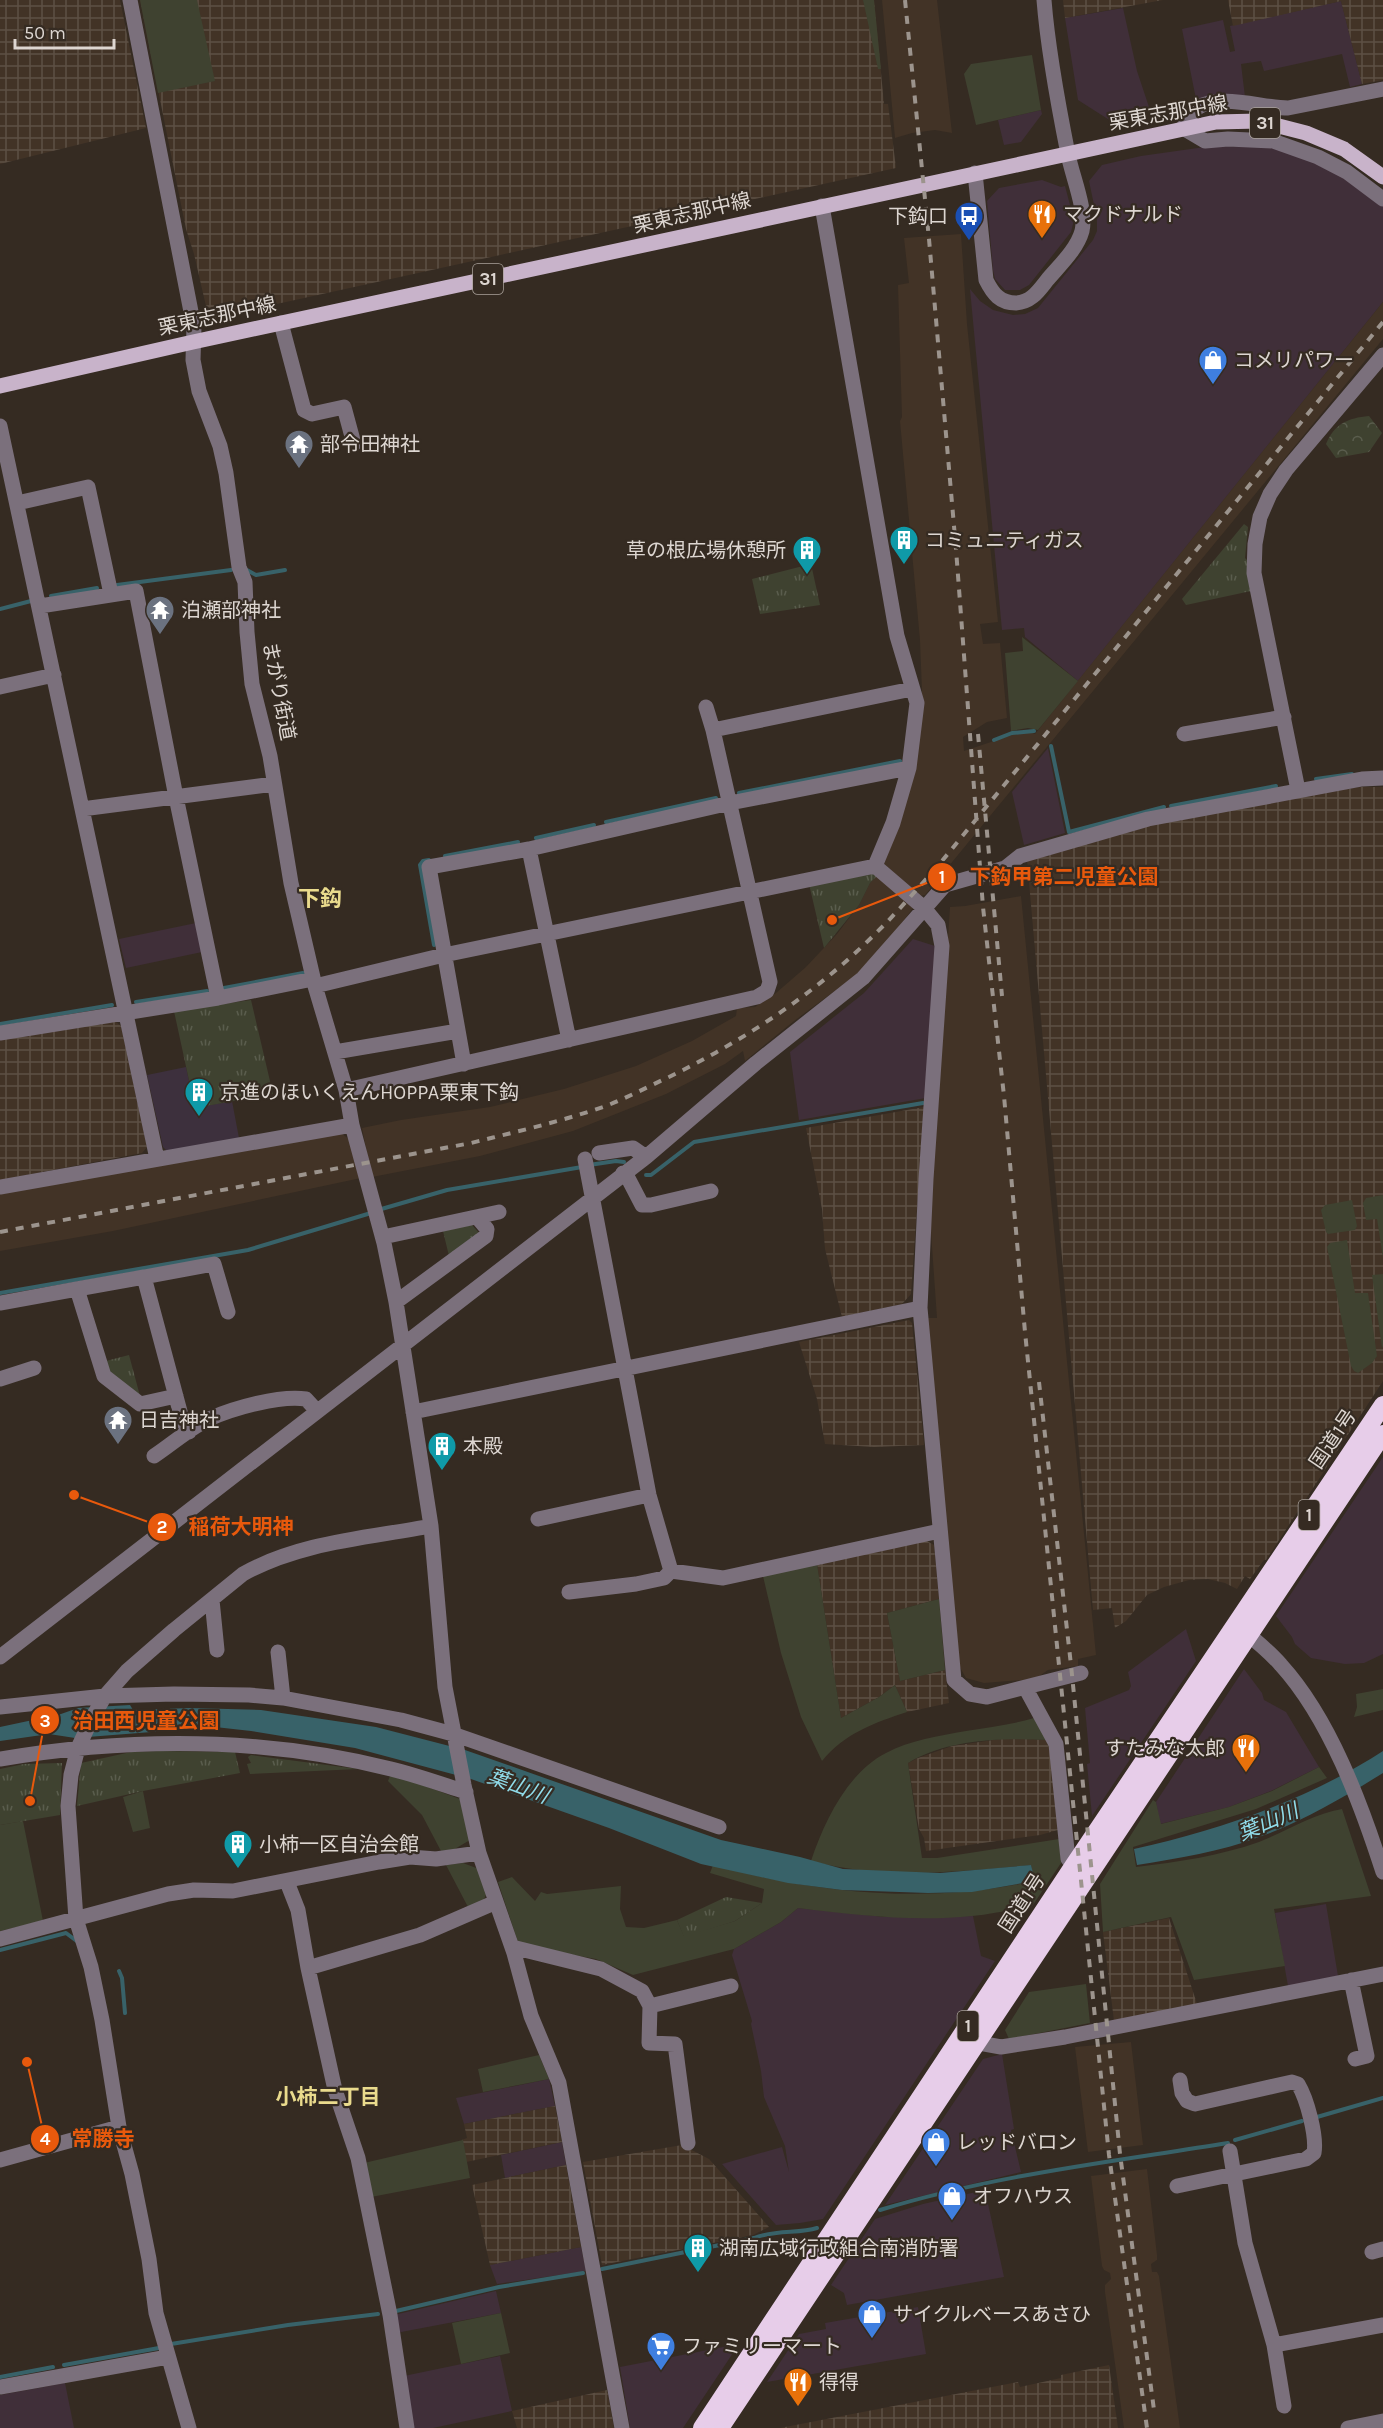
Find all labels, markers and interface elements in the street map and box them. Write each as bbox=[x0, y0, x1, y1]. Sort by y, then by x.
scale bar bbox=[15, 12, 114, 50]
text: 50 m bbox=[24, 22, 66, 44]
street label: 栗東志那中線 bbox=[1107, 91, 1229, 135]
road number: 31 bbox=[1250, 108, 1280, 138]
street label: 栗東志那中線 bbox=[631, 188, 753, 238]
restaurant icon: マクドナルド bbox=[1026, 198, 1058, 240]
bus stop icon: 下鈎口 bbox=[953, 200, 985, 242]
place label: マクドナルド bbox=[1063, 203, 1183, 226]
place label: 下鈎口 bbox=[888, 205, 948, 228]
road number: 31 bbox=[473, 264, 503, 294]
street label: 栗東志那中線 bbox=[156, 292, 278, 340]
shop icon: コメリパワー bbox=[1197, 344, 1229, 386]
place label: コメリパワー bbox=[1234, 349, 1354, 372]
temple icon: 部令田神社 bbox=[283, 428, 315, 470]
place label: 部令田神社 bbox=[320, 433, 420, 456]
building icon: コミュニティガス bbox=[888, 524, 920, 566]
place label: コミュニティガス bbox=[925, 529, 1084, 552]
building icon: 草の根広場休憩所 bbox=[791, 534, 823, 576]
place label: 草の根広場休憩所 bbox=[626, 539, 786, 562]
temple icon: 泊瀬部神社 bbox=[144, 594, 176, 636]
place label: 泊瀬部神社 bbox=[181, 599, 281, 622]
street label: まがり街道 bbox=[258, 640, 300, 742]
callout: 下鈎甲第二児童公園 bbox=[927, 857, 1170, 896]
text: 下鈎甲第二児童公園 bbox=[970, 865, 1159, 889]
text: 1 bbox=[939, 866, 945, 888]
district label: 下鈎 bbox=[298, 886, 342, 912]
building icon: 京進のほいくえんHOPPA栗東下鈎 bbox=[183, 1076, 215, 1118]
place label: 京進のほいくえんHOPPA栗東下鈎 bbox=[220, 1081, 519, 1104]
temple icon: 日吉神社 bbox=[102, 1404, 134, 1446]
street label: 国道1号 bbox=[1305, 1405, 1361, 1473]
place label: 日吉神社 bbox=[139, 1409, 219, 1432]
building icon: 本殿 bbox=[426, 1430, 458, 1472]
place label: 本殿 bbox=[463, 1435, 503, 1458]
road number: 1 bbox=[1298, 1500, 1320, 1530]
callout: 稲荷大明神 bbox=[147, 1507, 306, 1546]
text: 稲荷大明神 bbox=[189, 1515, 294, 1539]
text: 2 bbox=[157, 1516, 167, 1538]
callout: 治田西児童公園 bbox=[30, 1701, 231, 1740]
text: 治田西児童公園 bbox=[73, 1709, 220, 1733]
text: 3 bbox=[39, 1710, 51, 1732]
restaurant icon: すたみな太郎 bbox=[1230, 1732, 1262, 1774]
place label: すたみな太郎 bbox=[1105, 1737, 1225, 1760]
water label: 葉山川 bbox=[484, 1764, 554, 1809]
water label: 葉山川 bbox=[1234, 1798, 1304, 1845]
building icon: 小柿一区自治会館 bbox=[222, 1828, 254, 1870]
place label: 小柿一区自治会館 bbox=[259, 1833, 419, 1856]
street label: 国道1号 bbox=[994, 1869, 1050, 1937]
road number: 1 bbox=[958, 2011, 978, 2041]
district label: 小柿二丁目 bbox=[276, 2085, 381, 2109]
callout: 常勝寺 bbox=[30, 2119, 147, 2158]
shop icon: レッドバロン bbox=[920, 2126, 952, 2168]
text: 常勝寺 bbox=[72, 2127, 135, 2151]
text: 4 bbox=[40, 2128, 51, 2150]
place label: レッドバロン bbox=[957, 2131, 1077, 2154]
shop icon: オフハウス bbox=[936, 2180, 968, 2222]
place label: オフハウス bbox=[973, 2185, 1073, 2208]
building icon: 湖南広域行政組合南消防署 bbox=[682, 2232, 714, 2274]
place label: 湖南広域行政組合南消防署 bbox=[719, 2237, 959, 2260]
shop icon: サイクルベースあさひ bbox=[856, 2298, 888, 2340]
place label: サイクルベースあさひ bbox=[893, 2303, 1091, 2326]
supermarket icon: ファミリーマート bbox=[645, 2330, 677, 2372]
place label: ファミリーマート bbox=[682, 2335, 842, 2358]
restaurant icon: 得得 bbox=[782, 2366, 814, 2408]
place label: 得得 bbox=[819, 2371, 859, 2394]

